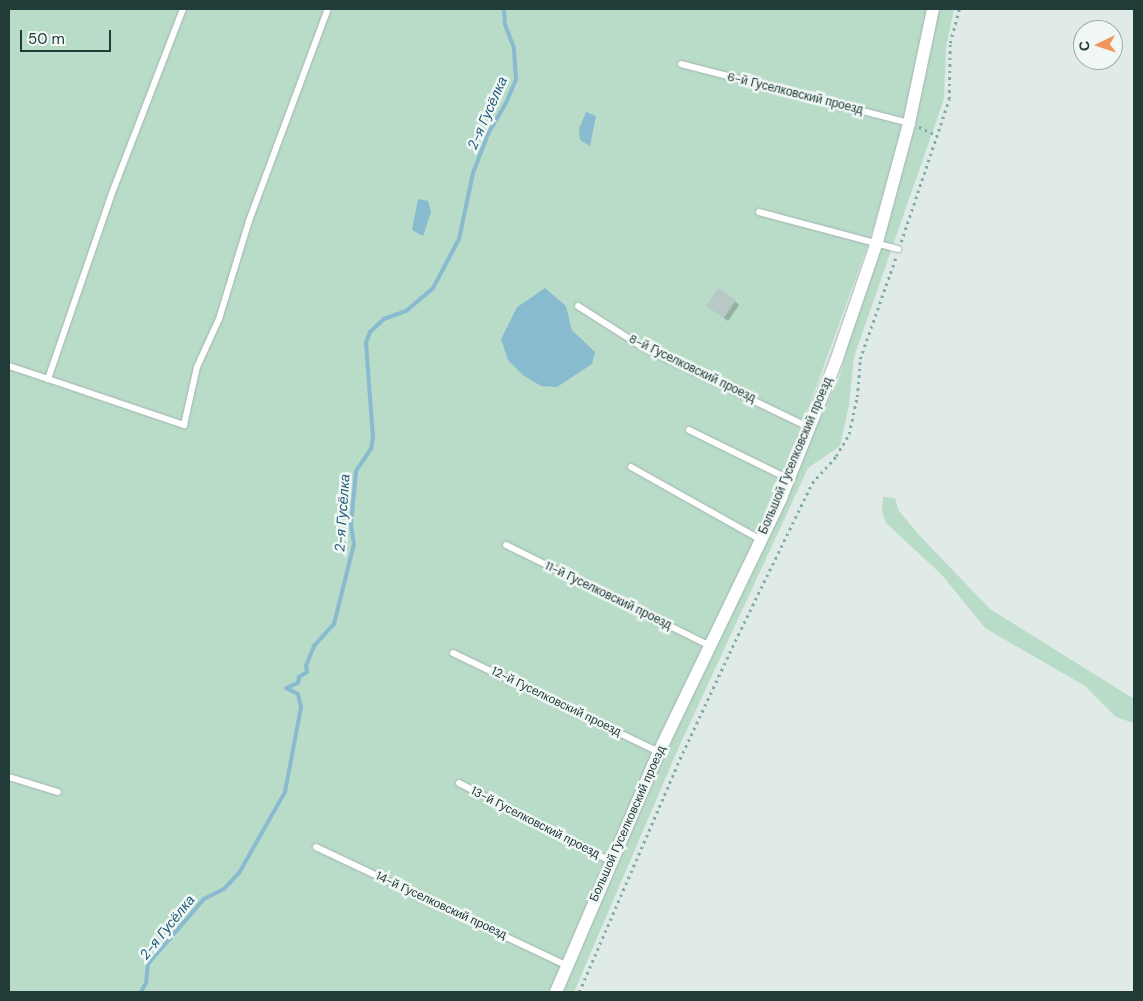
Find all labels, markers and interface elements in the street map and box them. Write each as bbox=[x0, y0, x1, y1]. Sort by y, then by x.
scale bar bbox=[22, 20, 114, 52]
north arrow bbox=[1073, 20, 1123, 70]
text: 50 m bbox=[28, 29, 65, 49]
text: С bbox=[1075, 40, 1093, 52]
street label: 6-й Гуселковский проезд bbox=[726, 70, 864, 118]
water label: 2-я Гусёлка bbox=[463, 74, 511, 152]
street label: 8-й Гуселковский проезд bbox=[626, 332, 758, 406]
street label: Большой Гуселковский проезд bbox=[756, 375, 836, 537]
water label: 2-я Гусёлка bbox=[331, 474, 353, 552]
street label: 11-й Гуселковский проезд bbox=[542, 559, 674, 633]
street label: 12-й Гуселковский проезд bbox=[489, 664, 623, 740]
street label: Большой Гуселковский проезд bbox=[587, 744, 669, 904]
street label: 13-й Гуселковский проезд bbox=[468, 784, 602, 862]
street label: 14-й Гуселковский проезд bbox=[373, 869, 509, 943]
water label: 2-я Гусёлка bbox=[136, 891, 198, 963]

